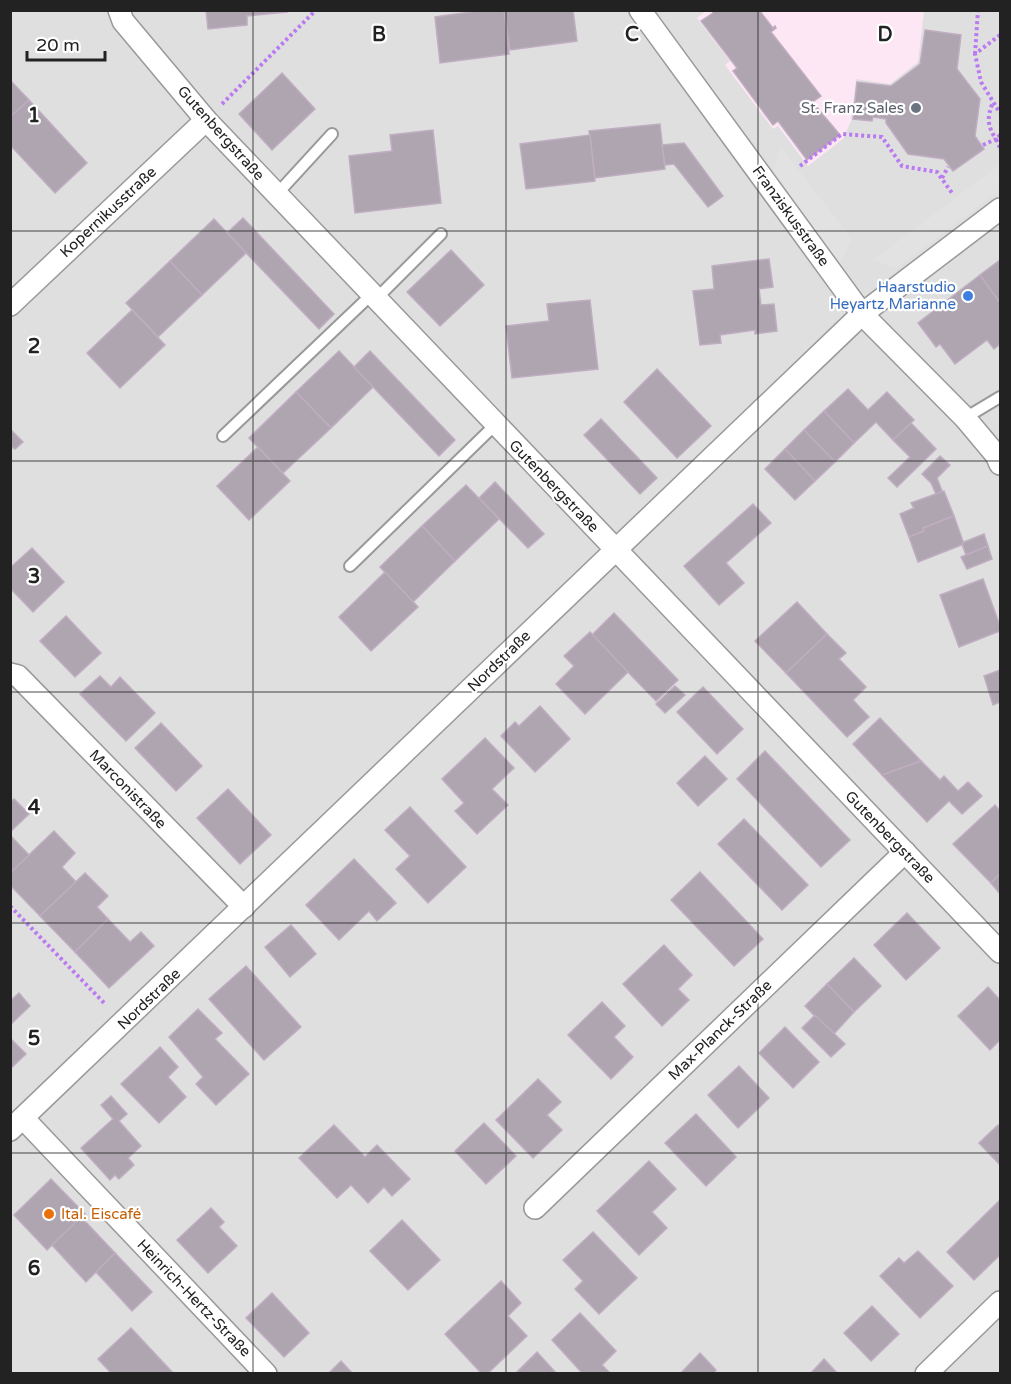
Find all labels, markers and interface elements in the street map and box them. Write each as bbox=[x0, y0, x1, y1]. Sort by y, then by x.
text: B bbox=[372, 23, 386, 47]
text: C bbox=[625, 23, 639, 47]
text: D bbox=[877, 23, 893, 47]
scale bar bbox=[27, 24, 105, 62]
text: 20 m bbox=[36, 34, 80, 56]
street label: Gutenbergstraße bbox=[174, 82, 268, 184]
place label: St. Franz Sales bbox=[801, 99, 904, 117]
marker: St. Franz Sales bbox=[909, 101, 923, 115]
text: 1 bbox=[28, 104, 40, 128]
street label: Franziskusstraße bbox=[749, 162, 833, 270]
street label: Kopernikusstraße bbox=[56, 163, 160, 261]
place label: Haarstudio Heyartz Marianne bbox=[830, 278, 956, 313]
marker: Haarstudio Heyartz Marianne bbox=[961, 289, 975, 303]
text: 2 bbox=[28, 335, 40, 359]
street label: Gutenbergstraße bbox=[505, 436, 603, 536]
text: 3 bbox=[28, 565, 40, 589]
street label: Nordstraße bbox=[464, 627, 534, 695]
street label: Marconistraße bbox=[86, 746, 170, 832]
street label: Gutenbergstraße bbox=[841, 787, 939, 887]
text: 4 bbox=[28, 796, 41, 820]
street label: Nordstraße bbox=[114, 965, 184, 1033]
street label: Max-Planck-Straße bbox=[665, 976, 775, 1084]
text: 5 bbox=[28, 1027, 40, 1051]
place label: Ital. Eiscafé bbox=[61, 1205, 141, 1223]
marker: Ital. Eiscafé bbox=[42, 1207, 56, 1221]
street label: Heinrich-Hertz-Straße bbox=[133, 1236, 255, 1360]
text: 6 bbox=[28, 1257, 40, 1281]

